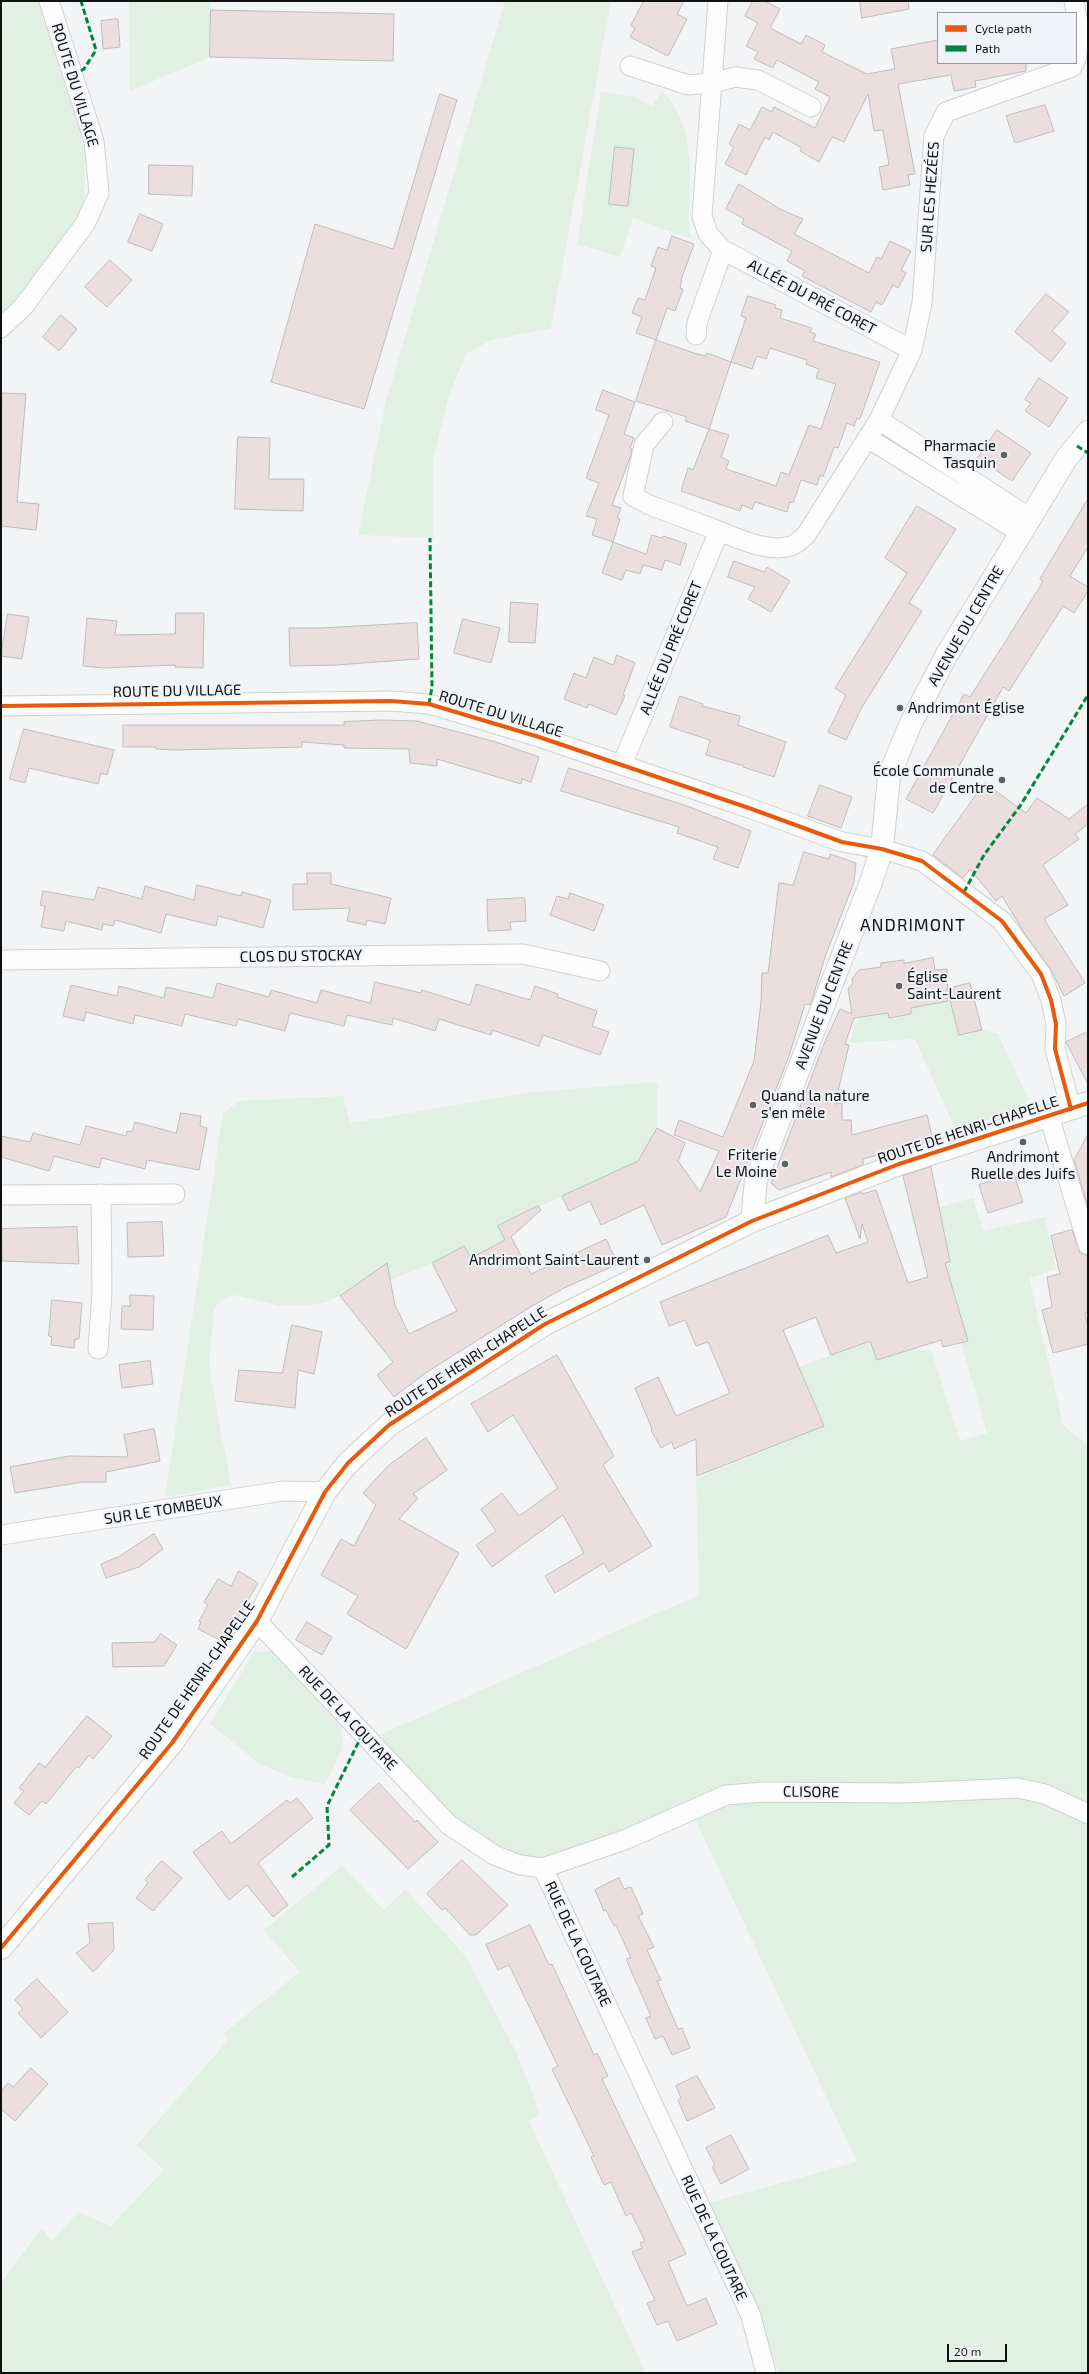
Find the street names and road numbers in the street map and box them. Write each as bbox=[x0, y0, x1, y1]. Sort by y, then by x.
street label: ROUTE DU VILLAGE bbox=[48, 21, 102, 149]
street label: SUR LES HEZÉES bbox=[917, 141, 943, 253]
street label: ALLÉE DU PRÉ CORET bbox=[745, 256, 879, 338]
street label: AVENUE DU CENTRE bbox=[924, 563, 1008, 689]
street label: ALLÉE DU PRÉ CORET bbox=[636, 578, 706, 718]
street label: ROUTE DU VILLAGE bbox=[113, 681, 241, 701]
street label: ROUTE DU VILLAGE bbox=[437, 687, 565, 741]
street label: AVENUE DU CENTRE bbox=[791, 938, 857, 1072]
street label: CLOS DU STOCKAY bbox=[240, 946, 362, 966]
street label: ROUTE DE HENRI-CHAPELLE bbox=[875, 1092, 1061, 1168]
street label: ROUTE DE HENRI-CHAPELLE bbox=[382, 1303, 550, 1421]
street label: SUR LE TOMBEUX bbox=[103, 1492, 223, 1528]
street label: ROUTE DE HENRI-CHAPELLE bbox=[135, 1597, 259, 1763]
street label: RUE DE LA COUTARE bbox=[295, 1662, 401, 1774]
street label: CLISORE bbox=[783, 1783, 839, 1801]
street label: RUE DE LA COUTARE bbox=[541, 1878, 615, 2010]
street label: RUE DE LA COUTARE bbox=[677, 2172, 751, 2304]

